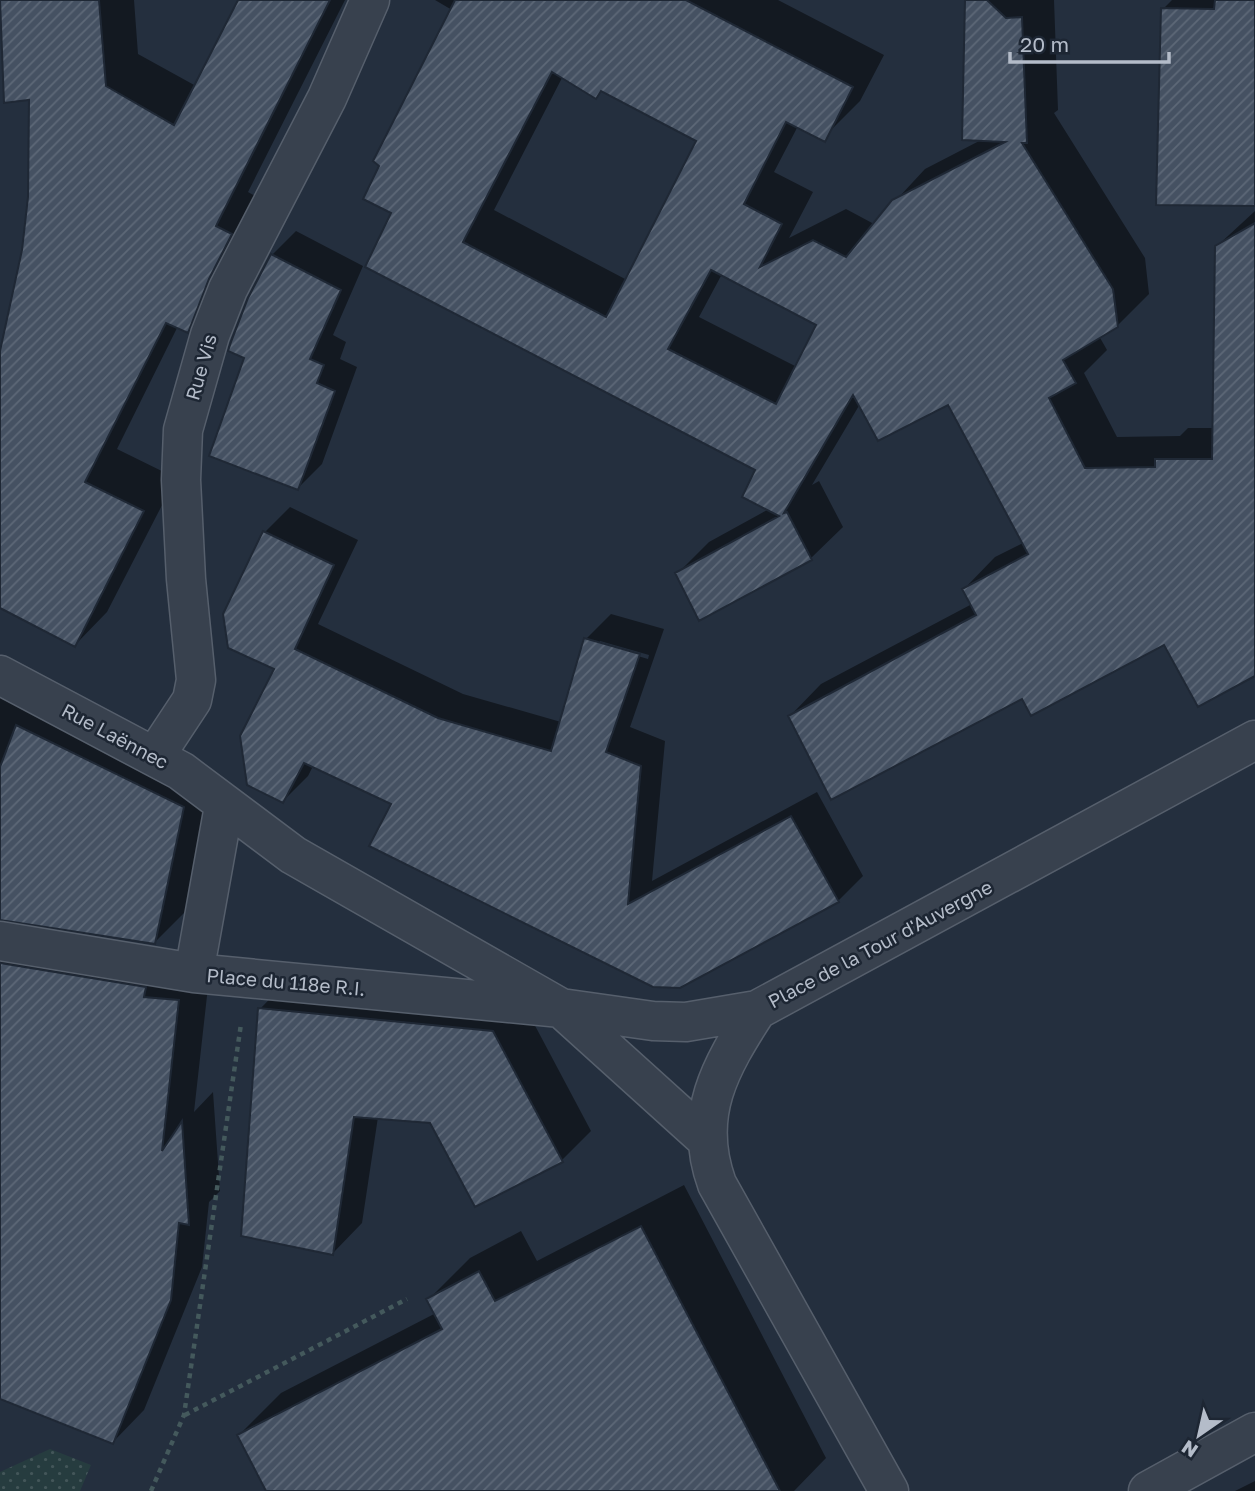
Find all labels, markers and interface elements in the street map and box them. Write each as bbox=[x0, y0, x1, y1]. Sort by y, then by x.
scale bar bbox=[1010, 21, 1169, 65]
text: 20 m bbox=[1020, 31, 1069, 57]
street label: Rue Vis bbox=[180, 331, 221, 403]
street label: Rue Laënnec bbox=[58, 698, 172, 773]
street label: Place de la Tour d'Auvergne bbox=[764, 875, 996, 1013]
street label: Place du 118e R.I. bbox=[206, 963, 366, 1000]
north arrow bbox=[1164, 1400, 1234, 1470]
text: N bbox=[1177, 1436, 1202, 1463]

